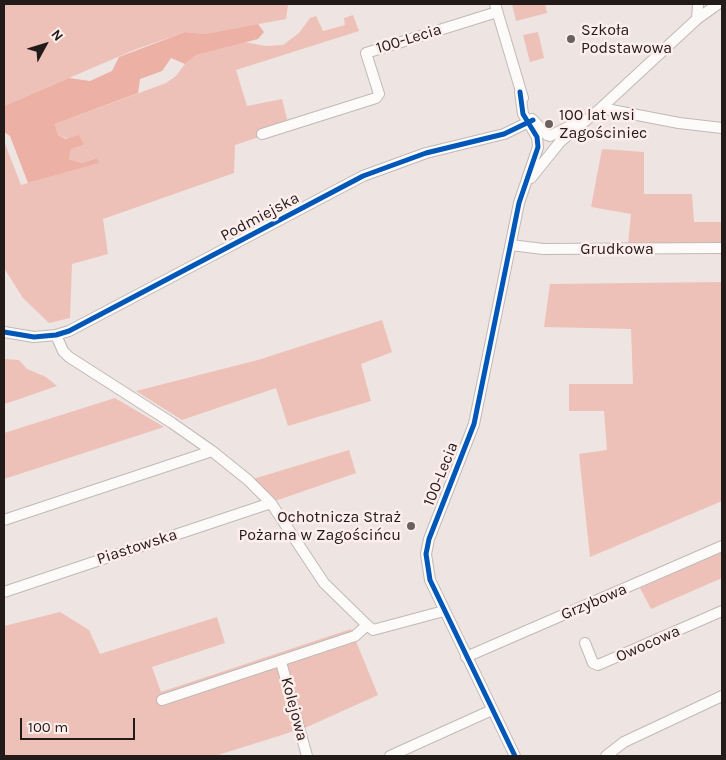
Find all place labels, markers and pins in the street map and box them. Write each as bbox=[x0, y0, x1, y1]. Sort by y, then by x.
place label: Szkoła Podstawowa bbox=[581, 20, 672, 58]
marker: Szkoła Podstawowa bbox=[565, 33, 577, 45]
place label: 100 lat wsi Zagościniec bbox=[559, 105, 647, 143]
marker: 100 lat wsi Zagościniec bbox=[543, 118, 555, 130]
place label: Ochotnicza Straż Pożarna w Zagościńcu bbox=[238, 507, 401, 545]
marker: Ochotnicza Straż Pożarna w Zagościńcu bbox=[405, 520, 417, 532]

